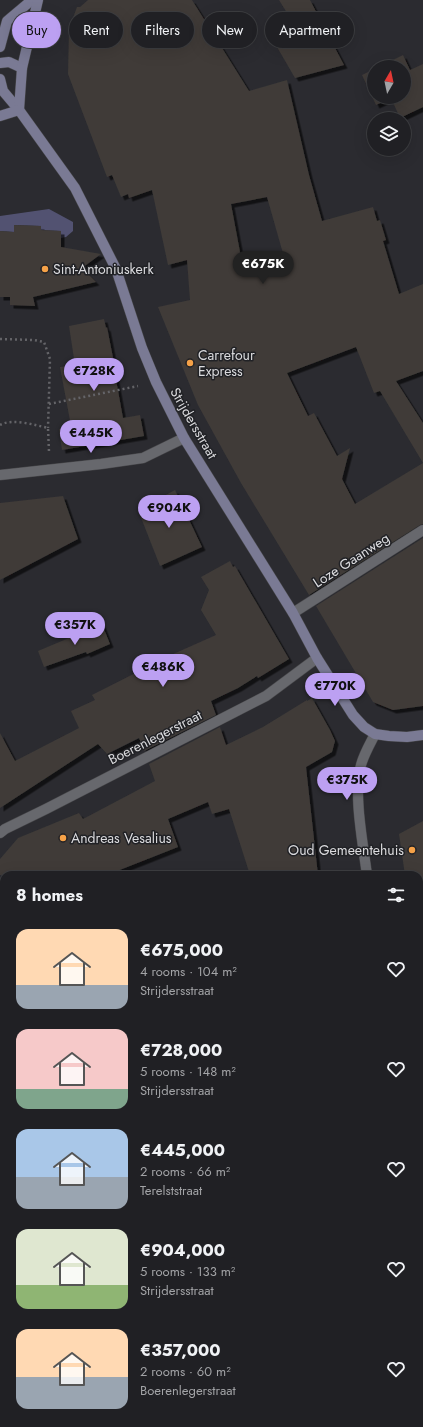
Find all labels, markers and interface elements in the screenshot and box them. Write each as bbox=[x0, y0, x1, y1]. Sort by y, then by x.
chip: Buy bbox=[12, 12, 61, 48]
chip: Rent bbox=[69, 12, 123, 48]
chip: Filters bbox=[131, 12, 194, 48]
chip: New bbox=[202, 12, 257, 48]
chip: Apartment bbox=[265, 12, 354, 48]
north arrow bbox=[367, 60, 411, 104]
map controls bbox=[367, 60, 411, 156]
button: layers bbox=[367, 112, 411, 156]
pin: €675K bbox=[235, 251, 291, 285]
text: €675K bbox=[242, 254, 284, 273]
place label: Sint-Antoniuskerk bbox=[53, 259, 154, 279]
marker: Sint-Antoniuskerk bbox=[40, 264, 50, 274]
place label: Carrefour Express bbox=[198, 345, 255, 381]
pin: €728K bbox=[66, 358, 122, 392]
marker: Carrefour Express bbox=[185, 358, 195, 368]
text: €728K bbox=[73, 361, 115, 380]
street label: Strijdersstraat bbox=[166, 384, 223, 463]
pin: €445K bbox=[63, 420, 119, 454]
text: €445K bbox=[69, 423, 113, 442]
pin: €904K bbox=[141, 495, 197, 529]
text: €904K bbox=[147, 498, 191, 517]
street label: Loze Gaanweg bbox=[309, 528, 393, 592]
pin: €357K bbox=[47, 612, 103, 646]
text: €357K bbox=[54, 615, 96, 634]
pin: €486K bbox=[135, 654, 191, 688]
text: €486K bbox=[141, 657, 185, 676]
pin: €770K bbox=[307, 673, 363, 707]
text: €770K bbox=[314, 676, 356, 695]
street label: Boerenlegerstraat bbox=[105, 704, 206, 769]
pin: €375K bbox=[319, 767, 375, 801]
text: €375K bbox=[326, 770, 368, 789]
place label: Andreas Vesalius bbox=[71, 828, 172, 848]
marker: Andreas Vesalius bbox=[58, 833, 68, 843]
place label: Oud Gemeentehuis bbox=[288, 840, 404, 860]
marker: Oud Gemeentehuis bbox=[407, 845, 417, 855]
text: 8 homes bbox=[16, 883, 83, 907]
icon: filters bbox=[385, 884, 407, 906]
text: €675,000 bbox=[140, 938, 223, 962]
icon: home bbox=[48, 945, 96, 993]
icon: heart bbox=[385, 958, 407, 980]
text: 4 rooms · 104 m² bbox=[140, 962, 237, 981]
text: Strijdersstraat bbox=[140, 981, 214, 1000]
text: €728,000 bbox=[140, 1038, 222, 1062]
icon: home bbox=[48, 1045, 96, 1093]
icon: heart bbox=[385, 1058, 407, 1080]
text: 5 rooms · 148 m² bbox=[140, 1062, 236, 1081]
text: Strijdersstraat bbox=[140, 1081, 214, 1100]
text: €445,000 bbox=[140, 1138, 225, 1162]
icon: home bbox=[48, 1145, 96, 1193]
icon: heart bbox=[385, 1158, 407, 1180]
text: 2 rooms · 66 m² bbox=[140, 1162, 230, 1181]
text: Terelststraat bbox=[140, 1181, 202, 1200]
text: €904,000 bbox=[140, 1238, 225, 1262]
icon: home bbox=[48, 1245, 96, 1293]
icon: heart bbox=[385, 1258, 407, 1280]
text: 5 rooms · 133 m² bbox=[140, 1262, 235, 1281]
text: Strijdersstraat bbox=[140, 1281, 214, 1300]
text: €357,000 bbox=[140, 1338, 220, 1362]
icon: home bbox=[48, 1345, 96, 1393]
icon: heart bbox=[385, 1358, 407, 1380]
text: 2 rooms · 60 m² bbox=[140, 1362, 231, 1381]
text: Boerenlegerstraat bbox=[140, 1381, 236, 1400]

